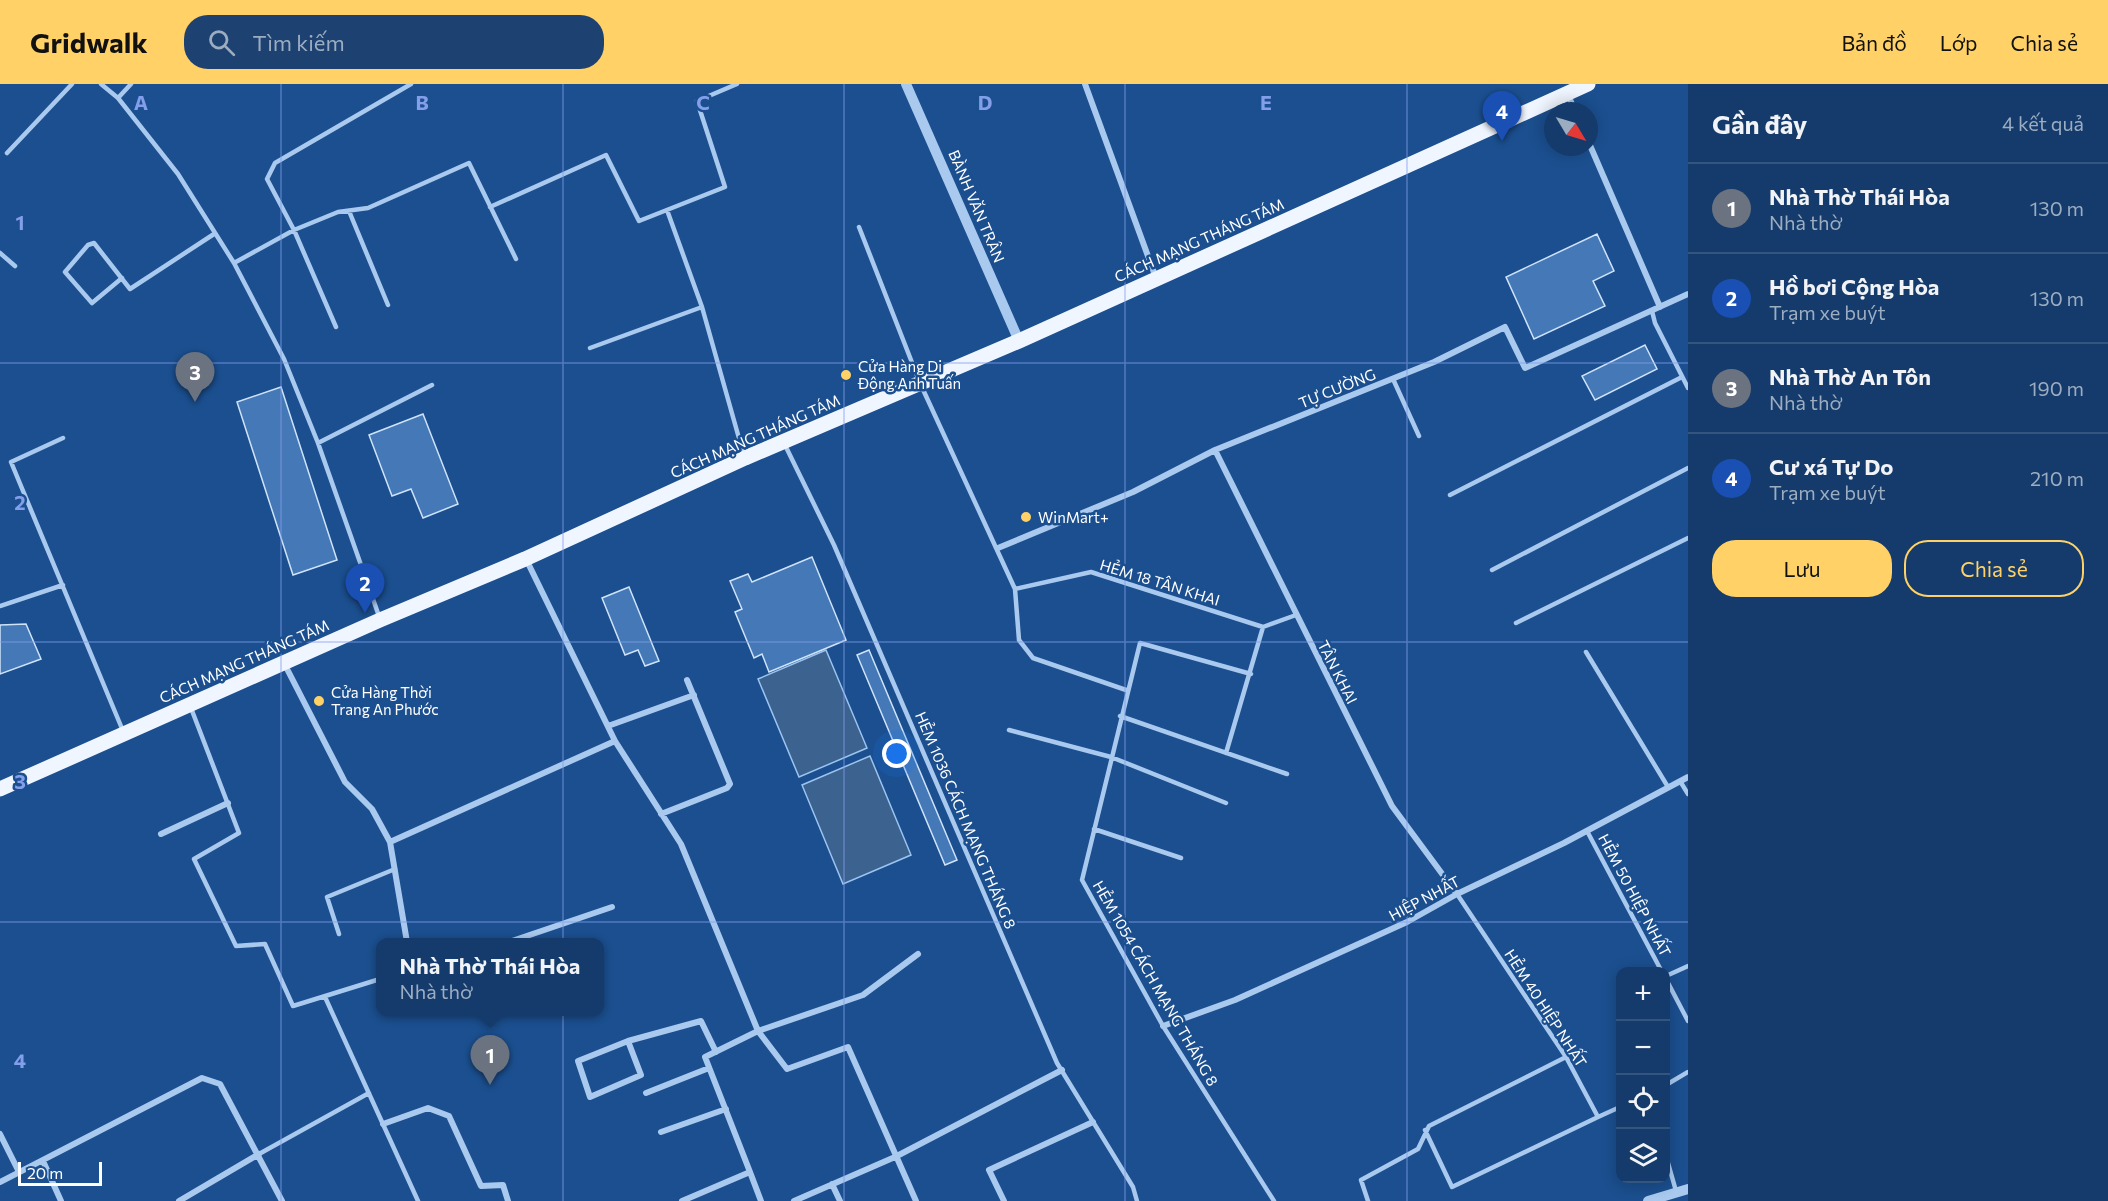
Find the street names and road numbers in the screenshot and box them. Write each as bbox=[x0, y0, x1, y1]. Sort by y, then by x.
street label: BÀNH VĂN TRÂN bbox=[945, 147, 1010, 265]
street label: CÁCH MẠNG THÁNG TÁM bbox=[1111, 193, 1287, 286]
street label: TỰ CƯỜNG bbox=[1296, 364, 1378, 412]
street label: CÁCH MẠNG THÁNG TÁM bbox=[667, 389, 843, 482]
street label: HẺM 18 TÂN KHAI bbox=[1098, 554, 1222, 609]
street label: CÁCH MẠNG THÁNG TÁM bbox=[156, 614, 332, 707]
street label: TÂN KHAI bbox=[1314, 637, 1363, 707]
street label: HẺM 1036 CÁCH MẠNG THÁNG 8 bbox=[912, 708, 1021, 931]
street label: HẺM 50 HIỆP NHẤT bbox=[1595, 829, 1678, 960]
street label: HIỆP NHẤT bbox=[1384, 869, 1463, 924]
street label: HẺM 1054 CÁCH MẠNG THÁNG 8 bbox=[1090, 877, 1223, 1089]
street label: HẺM 40 HIỆP NHẤT bbox=[1501, 944, 1594, 1071]

